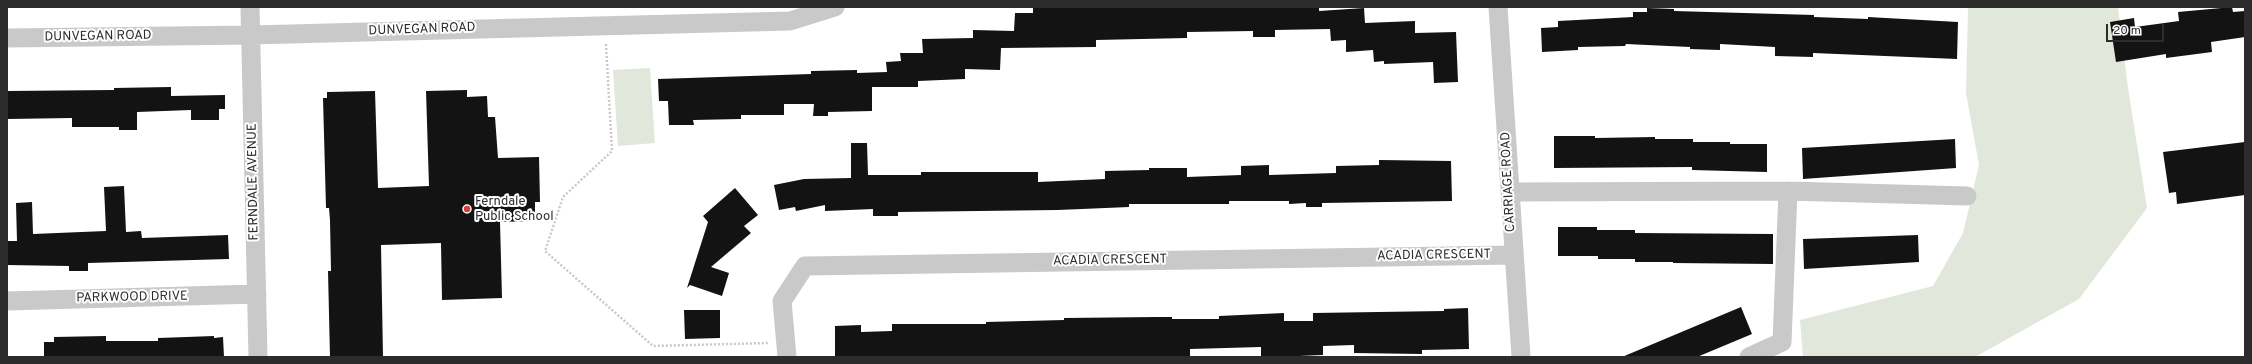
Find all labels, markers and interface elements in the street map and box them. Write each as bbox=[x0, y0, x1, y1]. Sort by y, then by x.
scale bar bbox=[2108, 16, 2166, 42]
street label: DUNVEGAN ROAD bbox=[368, 20, 476, 40]
text: 20 m bbox=[2113, 23, 2141, 39]
street label: DUNVEGAN ROAD bbox=[44, 28, 152, 46]
street label: FERNDALE AVENUE bbox=[245, 123, 263, 241]
street label: CARRIAGE ROAD bbox=[1499, 131, 1519, 233]
place label: Ferndale Public School bbox=[475, 194, 554, 225]
marker: Ferndale Public School bbox=[462, 204, 472, 214]
street label: ACADIA CRESCENT bbox=[1377, 247, 1491, 265]
street label: ACADIA CRESCENT bbox=[1053, 252, 1167, 270]
street label: PARKWOOD DRIVE bbox=[76, 289, 188, 307]

